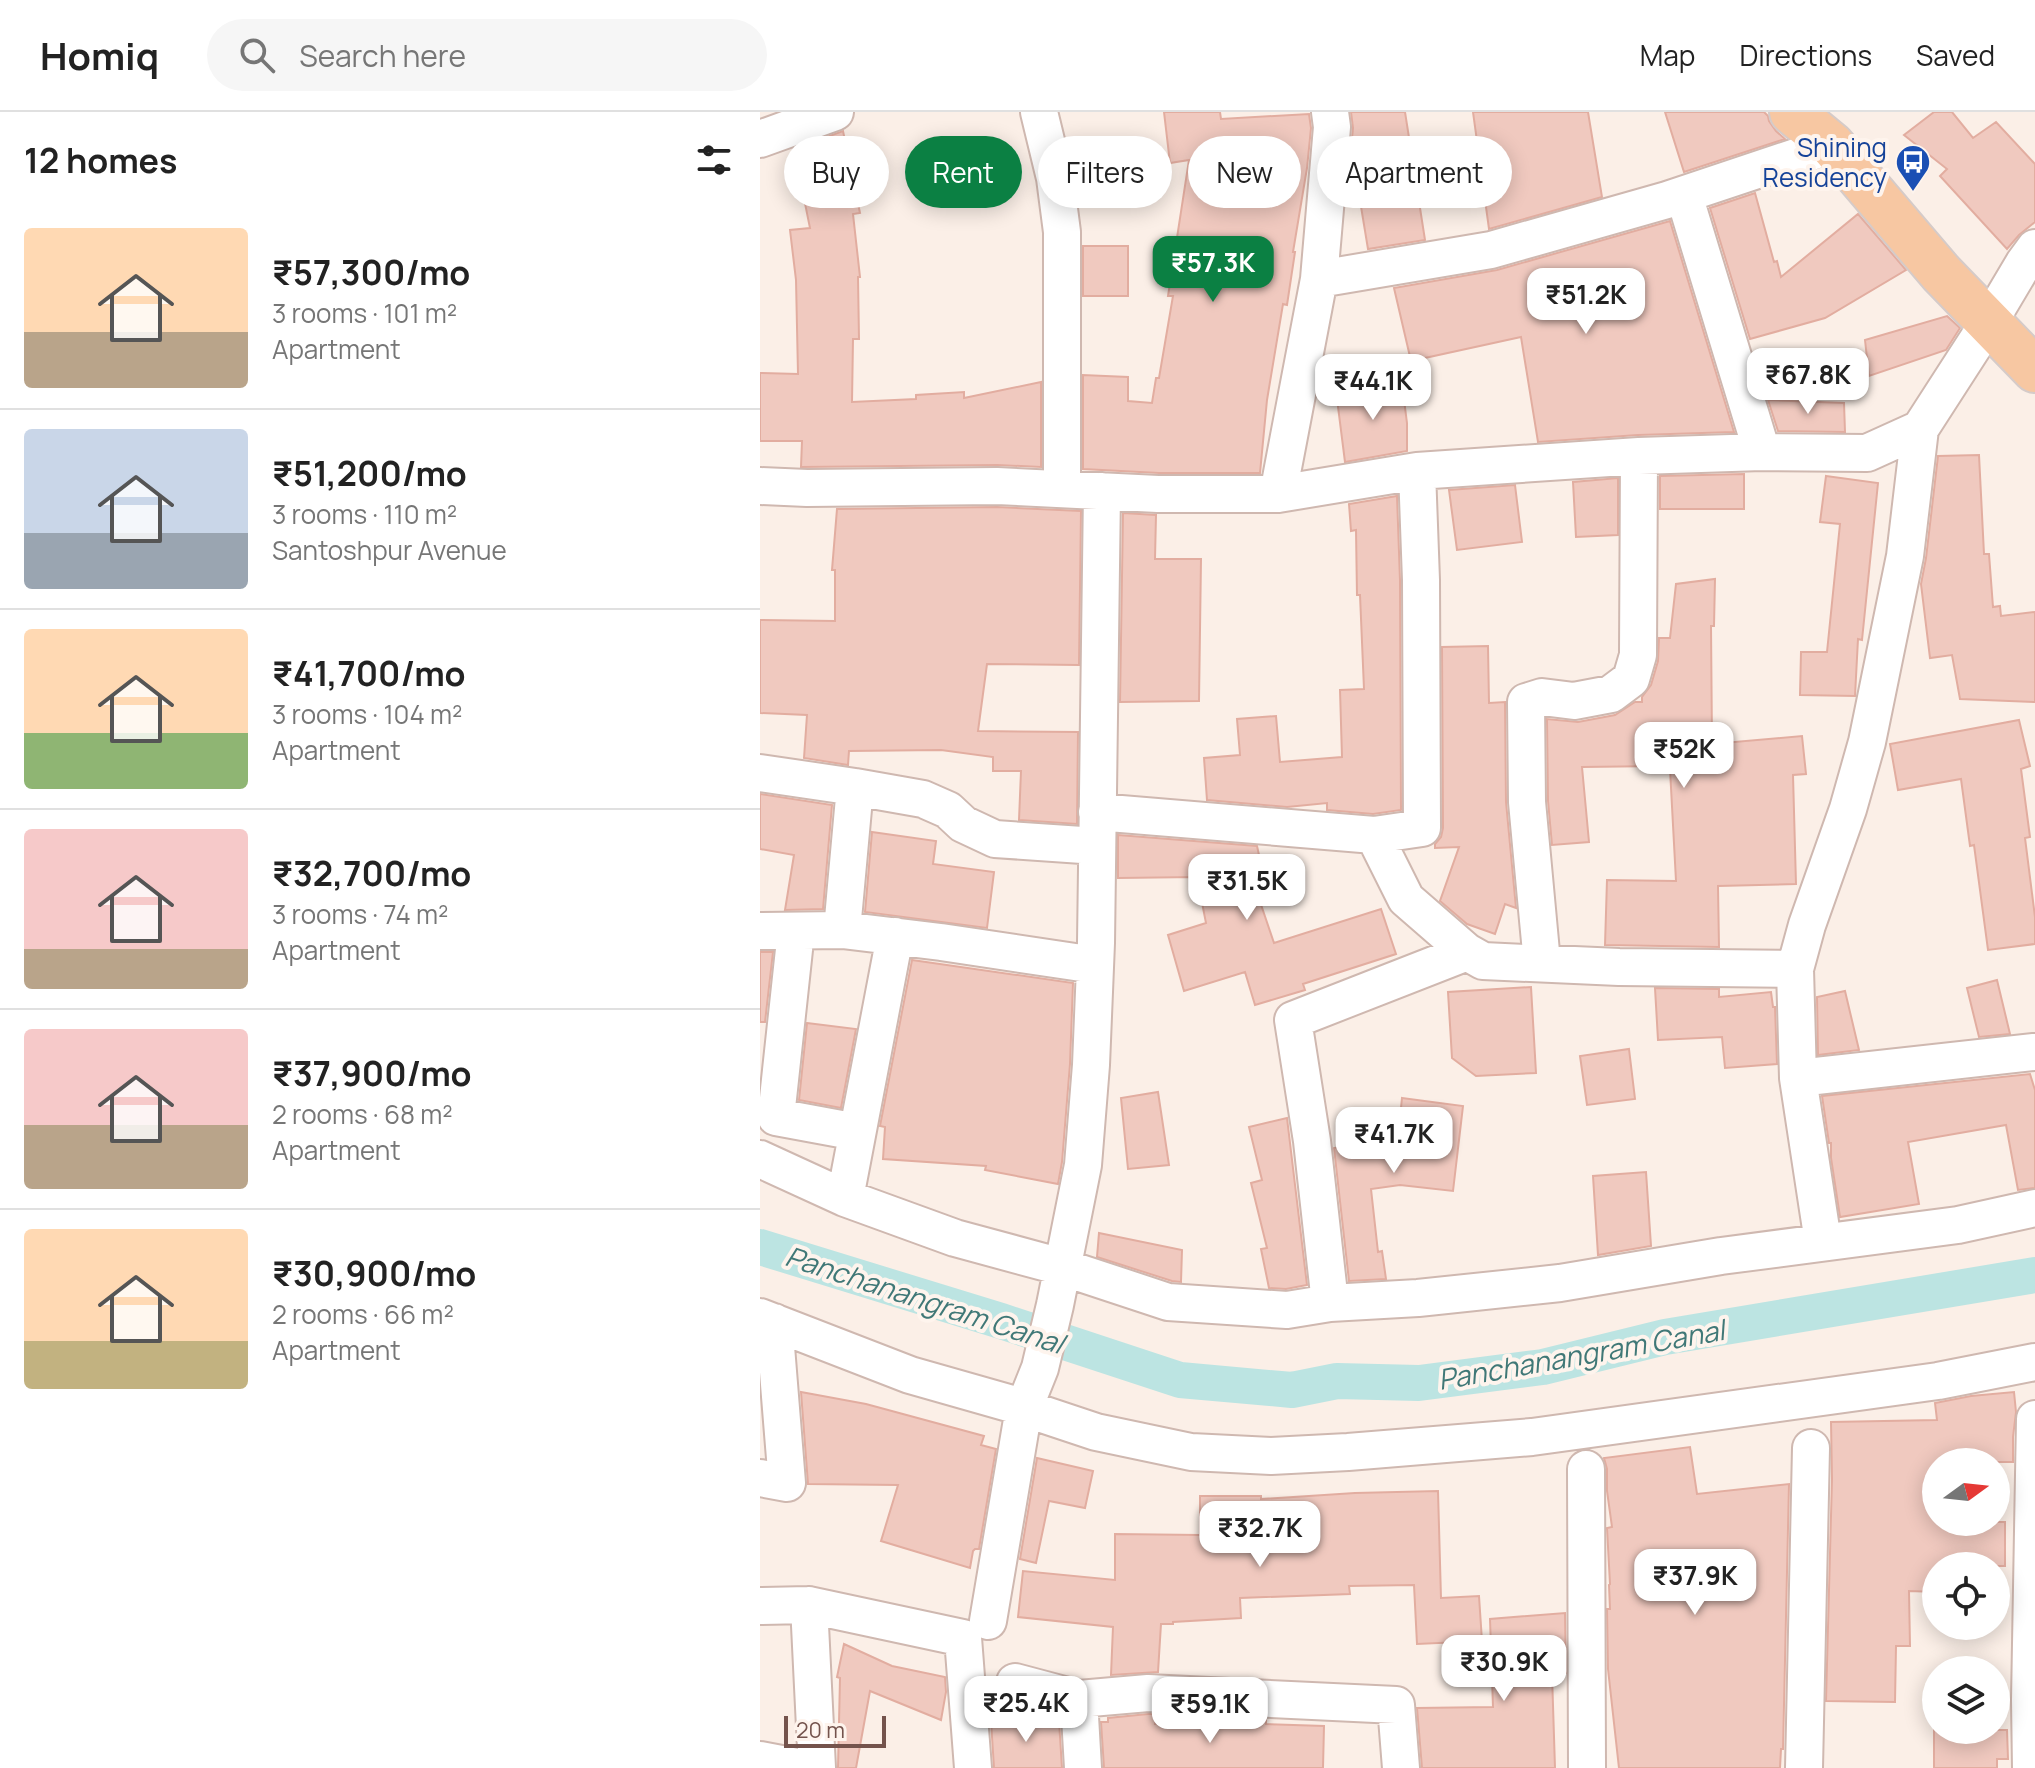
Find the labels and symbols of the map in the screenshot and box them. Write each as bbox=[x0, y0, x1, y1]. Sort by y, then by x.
place label: Shining Residency bbox=[1763, 129, 1887, 195]
bus stop icon: Shining Residency bbox=[1894, 143, 1932, 193]
pin: ₹57.3K bbox=[1148, 236, 1278, 304]
pin: ₹51.2K bbox=[1521, 268, 1651, 336]
pin: ₹67.8K bbox=[1743, 348, 1873, 416]
pin: ₹44.1K bbox=[1308, 354, 1438, 422]
pin: ₹52K bbox=[1637, 722, 1731, 790]
pin: ₹31.5K bbox=[1182, 854, 1312, 922]
pin: ₹41.7K bbox=[1329, 1107, 1459, 1175]
water label: Panchanangram Canal bbox=[781, 1236, 1072, 1363]
water label: Panchanangram Canal bbox=[1435, 1309, 1731, 1398]
north arrow bbox=[1922, 1448, 2010, 1536]
pin: ₹32.7K bbox=[1195, 1501, 1325, 1569]
pin: ₹37.9K bbox=[1630, 1549, 1760, 1617]
pin: ₹30.9K bbox=[1439, 1635, 1569, 1703]
pin: ₹25.4K bbox=[961, 1676, 1091, 1744]
pin: ₹59.1K bbox=[1145, 1677, 1275, 1745]
scale bar bbox=[784, 1712, 886, 1748]

